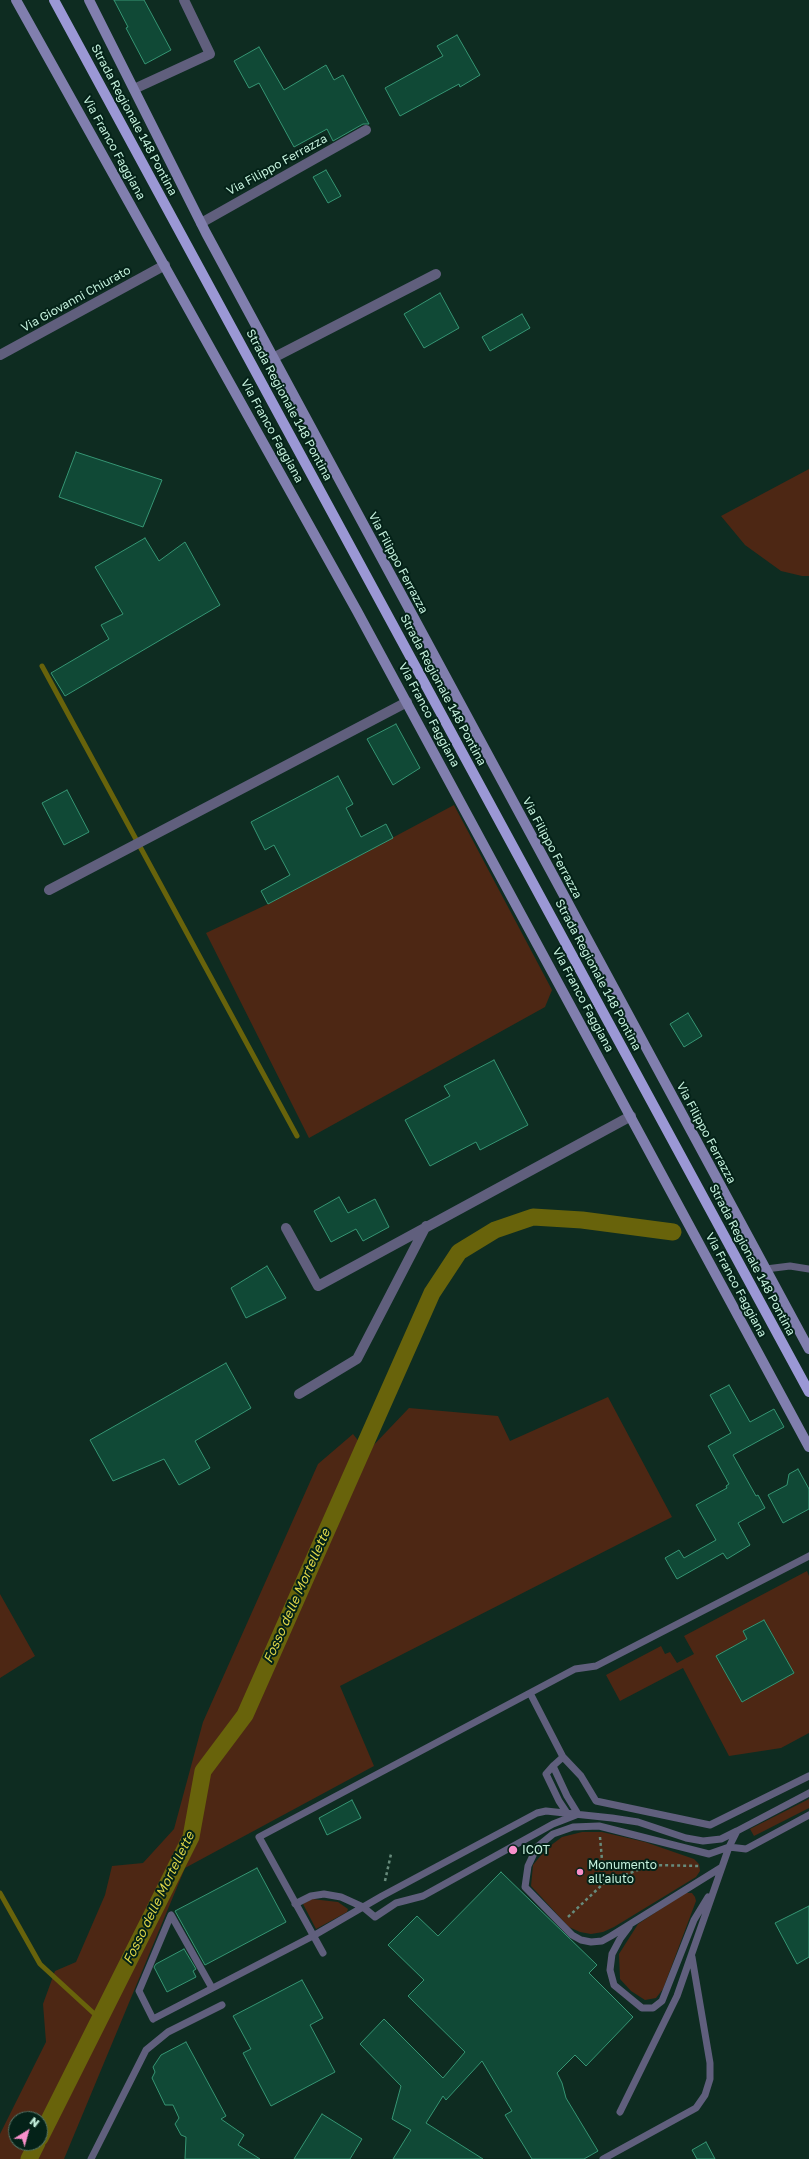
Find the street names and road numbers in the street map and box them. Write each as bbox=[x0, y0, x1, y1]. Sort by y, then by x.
street label: Strada Regionale 148 Pontina bbox=[88, 42, 180, 198]
street label: Via Franco Faggiana bbox=[80, 94, 148, 202]
street label: Via Filippo Ferrazza bbox=[224, 131, 330, 199]
street label: Via Giovanni Chiurato bbox=[19, 263, 133, 335]
street label: Strada Regionale 148 Pontina bbox=[243, 327, 335, 483]
street label: Via Franco Faggiana bbox=[238, 377, 306, 485]
street label: Via Filippo Ferrazza bbox=[365, 510, 431, 616]
street label: Strada Regionale 148 Pontina bbox=[397, 612, 489, 768]
street label: Via Franco Faggiana bbox=[395, 660, 463, 770]
street label: Via Filippo Ferrazza bbox=[519, 795, 585, 901]
street label: Strada Regionale 148 Pontina bbox=[552, 897, 644, 1053]
street label: Via Franco Faggiana bbox=[549, 945, 617, 1055]
street label: Via Filippo Ferrazza bbox=[673, 1080, 739, 1186]
street label: Strada Regionale 148 Pontina bbox=[706, 1182, 798, 1338]
street label: Via Franco Faggiana bbox=[702, 1230, 770, 1340]

